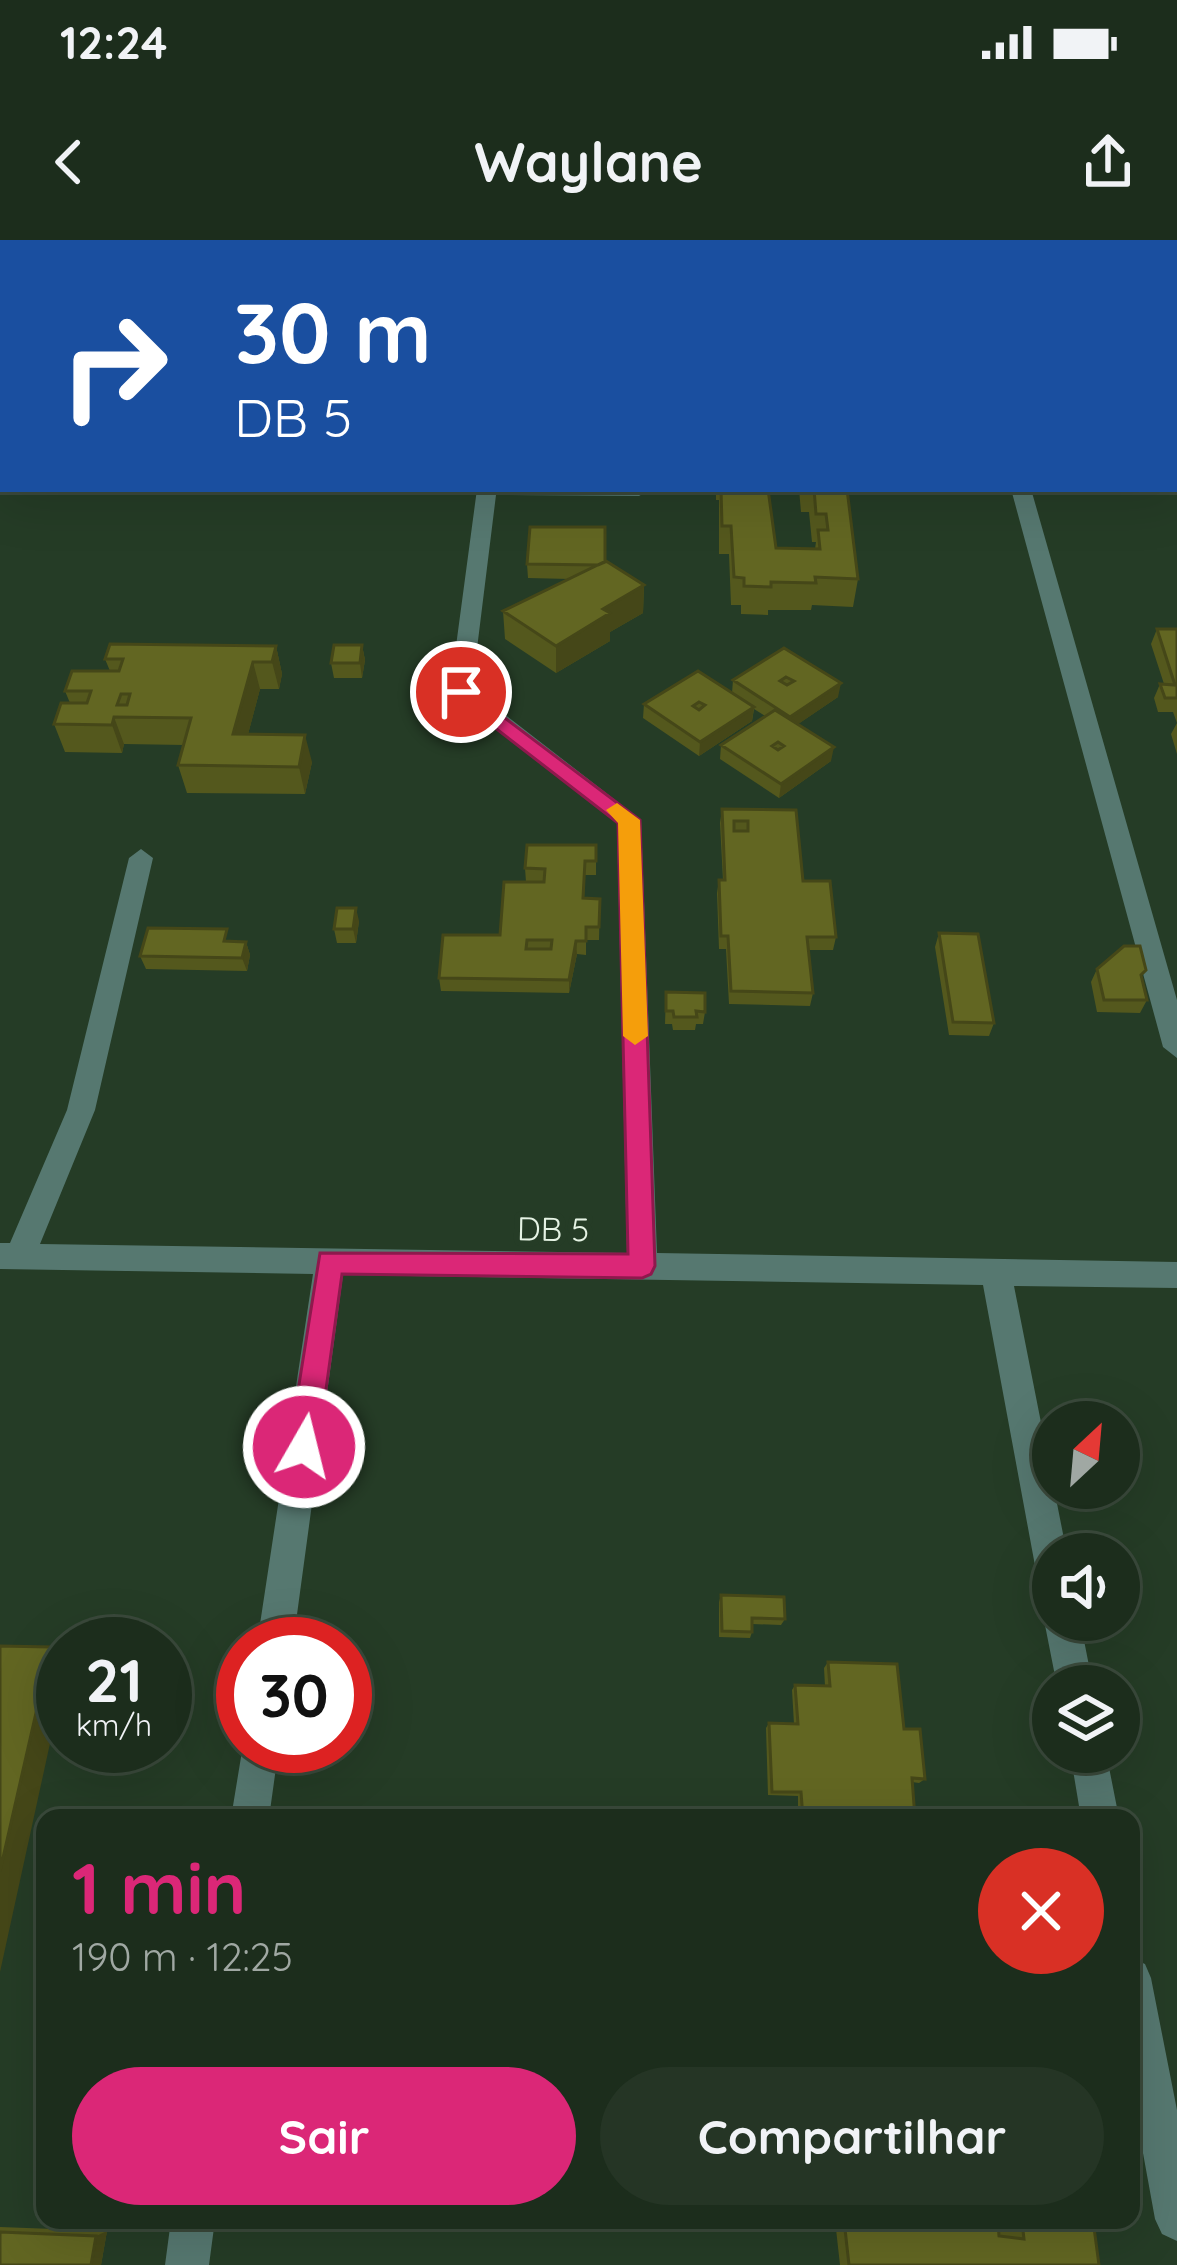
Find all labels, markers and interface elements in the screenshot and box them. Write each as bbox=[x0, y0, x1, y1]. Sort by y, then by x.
text: 12:24 bbox=[60, 14, 167, 70]
text: Waylane bbox=[474, 128, 703, 196]
icon: back bbox=[36, 129, 102, 195]
icon: share bbox=[1075, 129, 1141, 195]
text: 30 m bbox=[234, 279, 432, 384]
icon: right bbox=[36, 288, 192, 444]
text: DB 5 bbox=[234, 383, 352, 451]
pin bbox=[410, 641, 512, 743]
icon: arrive bbox=[428, 659, 494, 725]
street label: DB 5 bbox=[517, 1207, 589, 1250]
position arrow bbox=[241, 1384, 367, 1510]
north arrow bbox=[1032, 1401, 1140, 1509]
map controls bbox=[1032, 1401, 1140, 1773]
button: sound bbox=[1032, 1533, 1140, 1641]
speed limit sign: 30 bbox=[216, 1617, 372, 1773]
text: 21 bbox=[85, 1642, 143, 1717]
button: layers bbox=[1032, 1665, 1140, 1773]
text: km/h bbox=[76, 1706, 152, 1744]
text: 1 min bbox=[72, 1842, 246, 1932]
button: close bbox=[978, 1848, 1104, 1974]
text: 190 m · 12:25 bbox=[72, 1932, 293, 1981]
button: Sair bbox=[72, 2067, 576, 2205]
button: Compartilhar bbox=[600, 2067, 1104, 2205]

